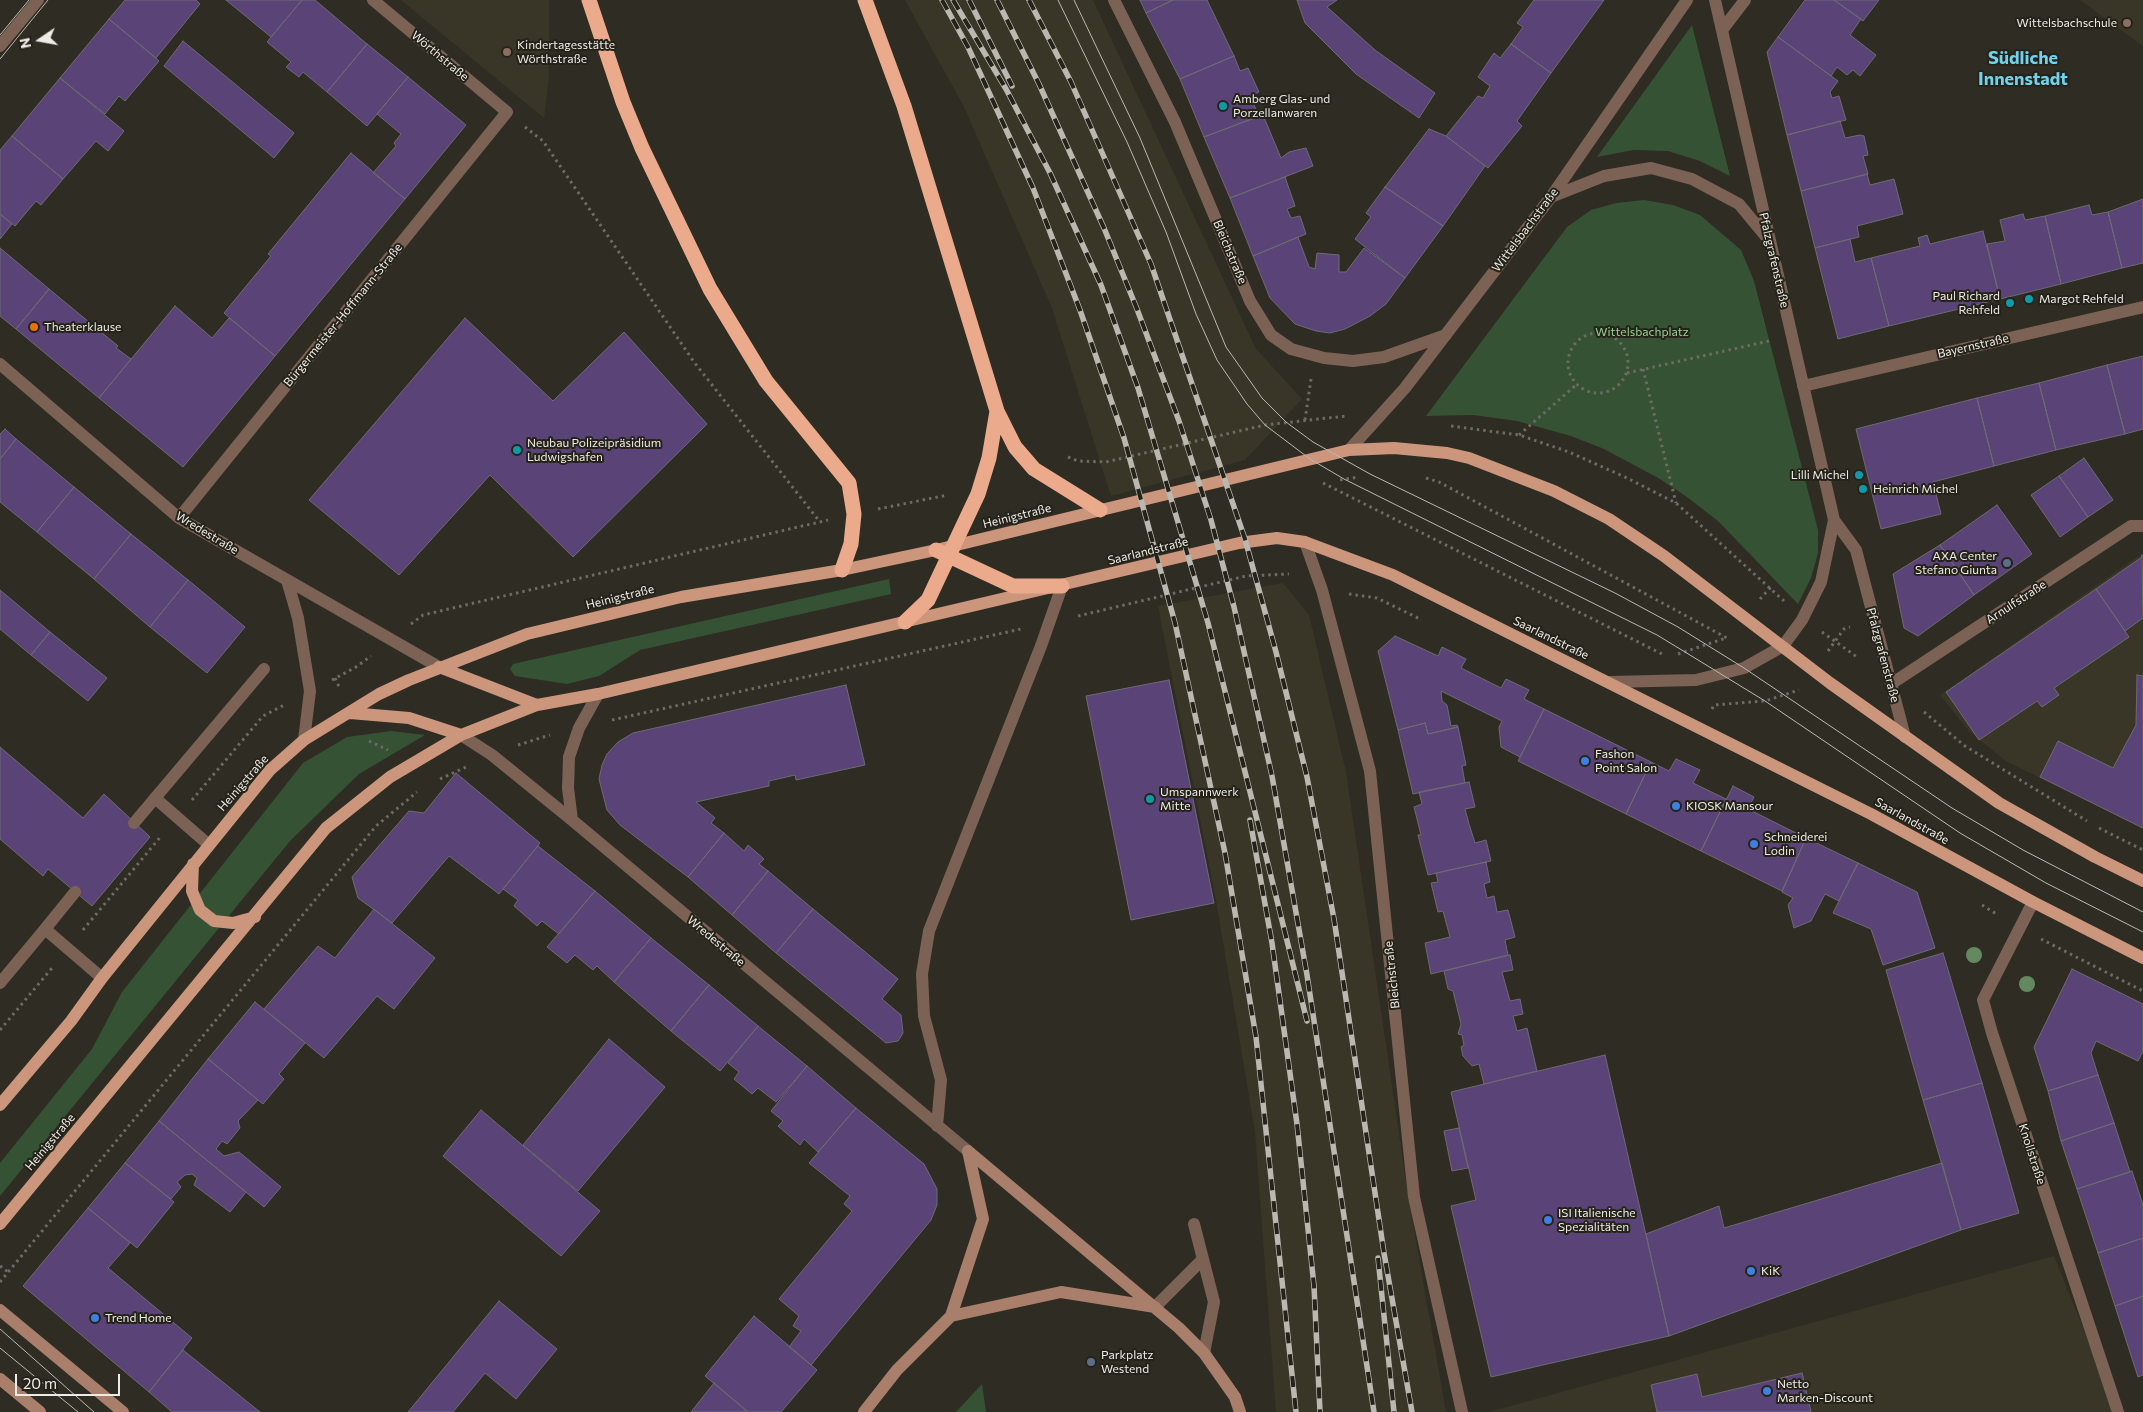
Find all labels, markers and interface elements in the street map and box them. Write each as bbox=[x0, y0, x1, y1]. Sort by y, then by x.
north arrow bbox=[15, 15, 65, 65]
place label: Wittelsbachschule bbox=[2017, 16, 2117, 30]
marker: Wittelsbachschule bbox=[2121, 17, 2133, 29]
street label: Wörthstraße bbox=[409, 28, 471, 84]
text: N bbox=[15, 36, 34, 50]
place label: Kindertagesstätte Wörthstraße bbox=[517, 38, 615, 66]
marker: Kindertagesstätte Wörthstraße bbox=[501, 46, 513, 58]
district label: Südliche Innenstadt bbox=[1978, 47, 2068, 90]
place label: Amberg Glas- und Porzellanwaren bbox=[1233, 92, 1330, 120]
marker: Amberg Glas- und Porzellanwaren bbox=[1217, 100, 1229, 112]
street label: Wittelsbachstraße bbox=[1489, 185, 1561, 275]
street label: Pfalzgrafenstraße bbox=[1756, 211, 1792, 309]
street label: Bleichstraße bbox=[1210, 218, 1250, 286]
street label: Bürgermeister-Hoffmann-Straße bbox=[281, 240, 405, 390]
place label: Paul Richard Rehfeld bbox=[1932, 289, 2000, 317]
place label: Margot Rehfeld bbox=[2039, 292, 2124, 306]
marker: Margot Rehfeld bbox=[2023, 293, 2035, 305]
marker: Paul Richard Rehfeld bbox=[2004, 297, 2016, 309]
place label: Theaterklause bbox=[44, 320, 121, 334]
marker: Theaterklause bbox=[28, 321, 40, 333]
park label: Wittelsbachplatz bbox=[1595, 325, 1689, 339]
street label: Bayernstraße bbox=[1936, 331, 2010, 361]
place label: Neubau Polizeipräsidium Ludwigshafen bbox=[527, 436, 661, 464]
marker: Neubau Polizeipräsidium Ludwigshafen bbox=[511, 444, 523, 456]
place label: Lilli Michel bbox=[1791, 468, 1849, 482]
marker: Lilli Michel bbox=[1853, 469, 1865, 481]
place label: Heinrich Michel bbox=[1873, 482, 1958, 496]
marker: Heinrich Michel bbox=[1857, 483, 1869, 495]
street label: Heinigstraße bbox=[981, 501, 1053, 531]
street label: Wredestraße bbox=[173, 509, 241, 557]
street label: Saarlandstraße bbox=[1106, 534, 1190, 568]
place label: AXA Center Stefano Giunta bbox=[1915, 549, 1997, 577]
marker: AXA Center Stefano Giunta bbox=[2001, 557, 2013, 569]
street label: Arnulfstraße bbox=[1983, 577, 2049, 627]
street label: Heinigstraße bbox=[584, 582, 656, 612]
street label: Pfalzgrafenstraße bbox=[1863, 606, 1903, 704]
street label: Saarlandstraße bbox=[1511, 613, 1591, 663]
place label: Fashon Point Salon bbox=[1595, 747, 1657, 775]
street label: Heinigstraße bbox=[215, 752, 271, 814]
marker: Fashon Point Salon bbox=[1579, 755, 1591, 767]
place label: Umspannwerk Mitte bbox=[1160, 785, 1239, 813]
marker: Umspannwerk Mitte bbox=[1144, 793, 1156, 805]
street label: Saarlandstraße bbox=[1872, 795, 1952, 847]
place label: KIOSK Mansour bbox=[1686, 799, 1773, 813]
marker: KIOSK Mansour bbox=[1670, 800, 1682, 812]
place label: Schneiderei Lodin bbox=[1764, 830, 1827, 858]
marker: Schneiderei Lodin bbox=[1748, 838, 1760, 850]
street label: Wredestraße bbox=[684, 913, 748, 969]
street label: Bleichstraße bbox=[1381, 940, 1403, 1010]
street label: Heinigstraße bbox=[22, 1111, 78, 1173]
street label: Knollstraße bbox=[2015, 1122, 2049, 1186]
place label: ISI Italienische Spezialitäten bbox=[1558, 1206, 1636, 1234]
marker: ISI Italienische Spezialitäten bbox=[1542, 1214, 1554, 1226]
place label: KiK bbox=[1761, 1264, 1780, 1278]
marker: KiK bbox=[1745, 1265, 1757, 1277]
place label: Trend Home bbox=[105, 1311, 172, 1325]
marker: Trend Home bbox=[89, 1312, 101, 1324]
place label: Parkplatz Westend bbox=[1101, 1348, 1153, 1376]
marker: Parkplatz Westend bbox=[1085, 1356, 1097, 1368]
scale bar bbox=[18, 1364, 122, 1396]
text: 20 m bbox=[23, 1374, 57, 1392]
place label: Netto Marken-Discount bbox=[1777, 1377, 1873, 1405]
marker: Netto Marken-Discount bbox=[1761, 1385, 1773, 1397]

